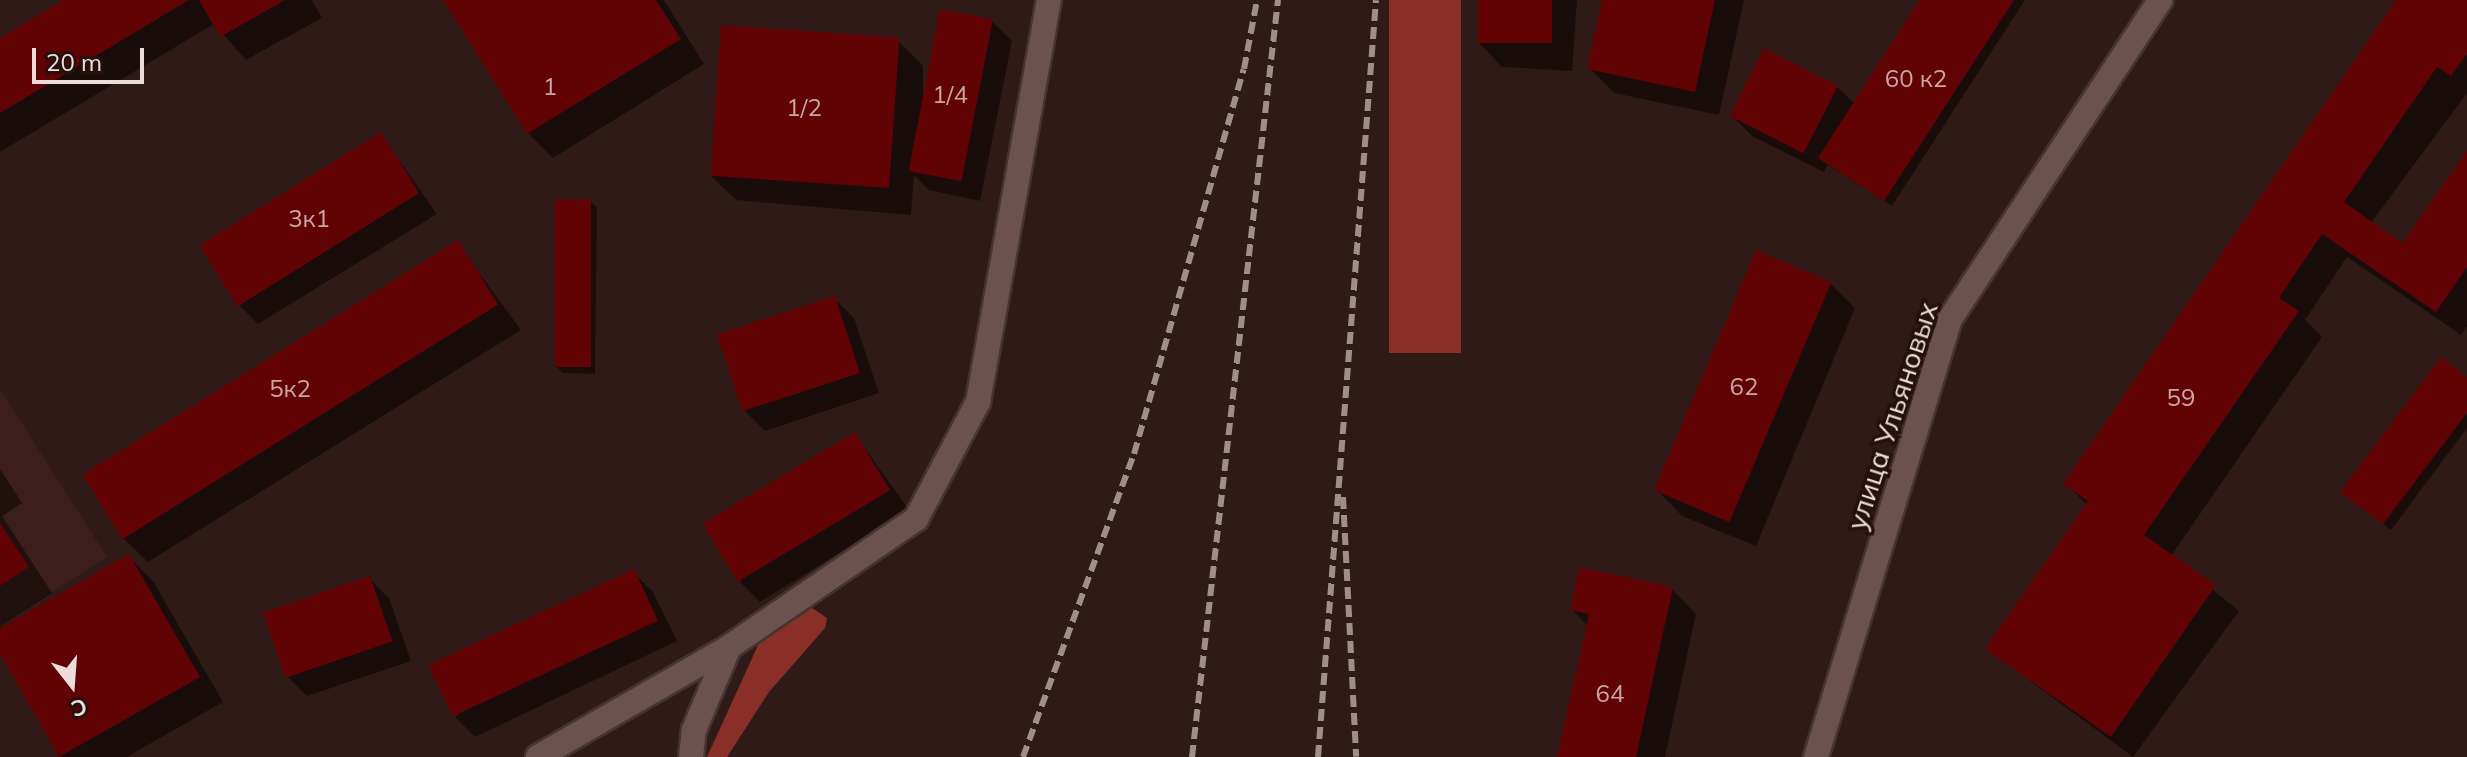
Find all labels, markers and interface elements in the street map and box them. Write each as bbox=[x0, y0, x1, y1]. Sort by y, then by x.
scale bar bbox=[36, 32, 148, 82]
text: 20 m bbox=[46, 47, 102, 77]
house number: 60 к2 bbox=[1885, 65, 1947, 93]
house number: 1 bbox=[543, 73, 557, 101]
house number: 1/4 bbox=[932, 81, 968, 109]
house number: 1/2 bbox=[786, 94, 822, 122]
house number: 3к1 bbox=[288, 205, 330, 233]
street label: улица Ульяновых bbox=[1839, 298, 1945, 534]
house number: 62 bbox=[1730, 373, 1758, 401]
house number: 5к2 bbox=[269, 375, 311, 403]
house number: 59 bbox=[2167, 384, 2195, 412]
north arrow bbox=[32, 645, 112, 725]
house number: 64 bbox=[1596, 680, 1624, 708]
text: С bbox=[68, 692, 90, 724]

